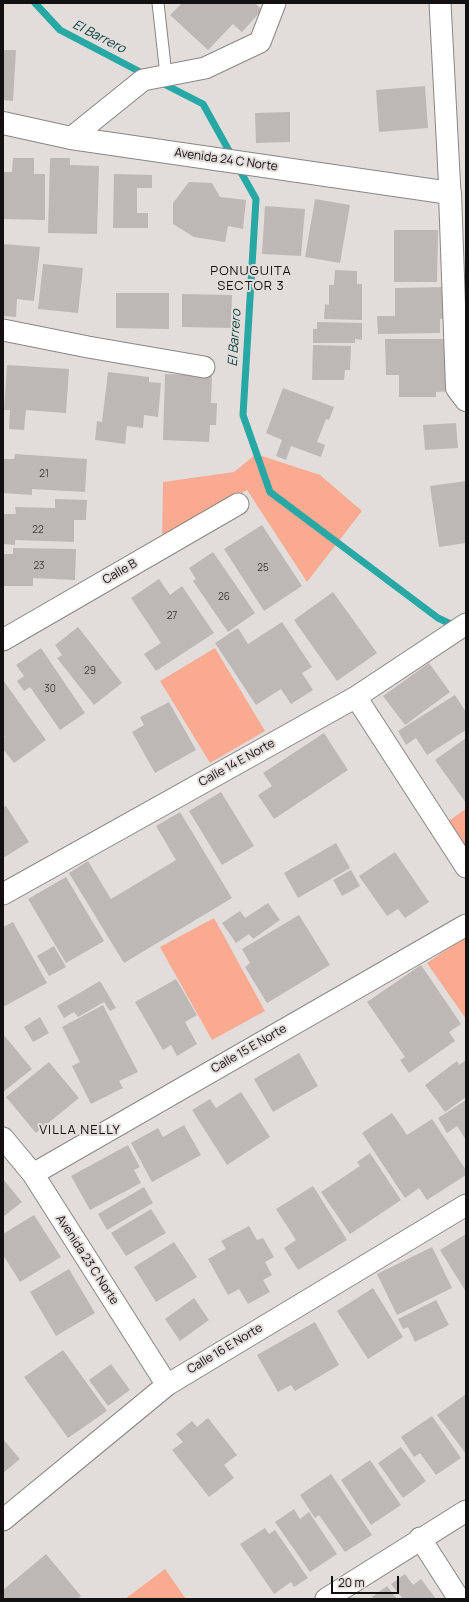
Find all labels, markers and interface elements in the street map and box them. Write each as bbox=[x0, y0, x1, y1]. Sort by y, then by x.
water label: El Barrero bbox=[70, 17, 128, 57]
street label: Avenida 24 C Norte bbox=[173, 146, 279, 174]
district label: PONUGUITA SECTOR 3 bbox=[210, 263, 292, 294]
water label: El Barrero bbox=[225, 309, 245, 367]
house number: 21 bbox=[39, 468, 49, 480]
house number: 22 bbox=[32, 524, 44, 536]
street label: Calle B bbox=[100, 556, 140, 588]
house number: 23 bbox=[33, 560, 45, 572]
house number: 25 bbox=[257, 562, 269, 574]
house number: 26 bbox=[218, 591, 230, 603]
house number: 27 bbox=[167, 610, 177, 622]
house number: 29 bbox=[84, 665, 96, 677]
house number: 30 bbox=[44, 683, 56, 695]
street label: Calle 14 E Norte bbox=[196, 736, 278, 790]
street label: Calle 15 E Norte bbox=[209, 1022, 289, 1076]
district label: VILLA NELLY bbox=[39, 1122, 121, 1138]
street label: Avenida 23 C Norte bbox=[53, 1212, 121, 1308]
street label: Calle 16 E Norte bbox=[185, 1321, 265, 1377]
scale bar bbox=[333, 1568, 401, 1594]
text: 20 m bbox=[338, 1574, 365, 1591]

